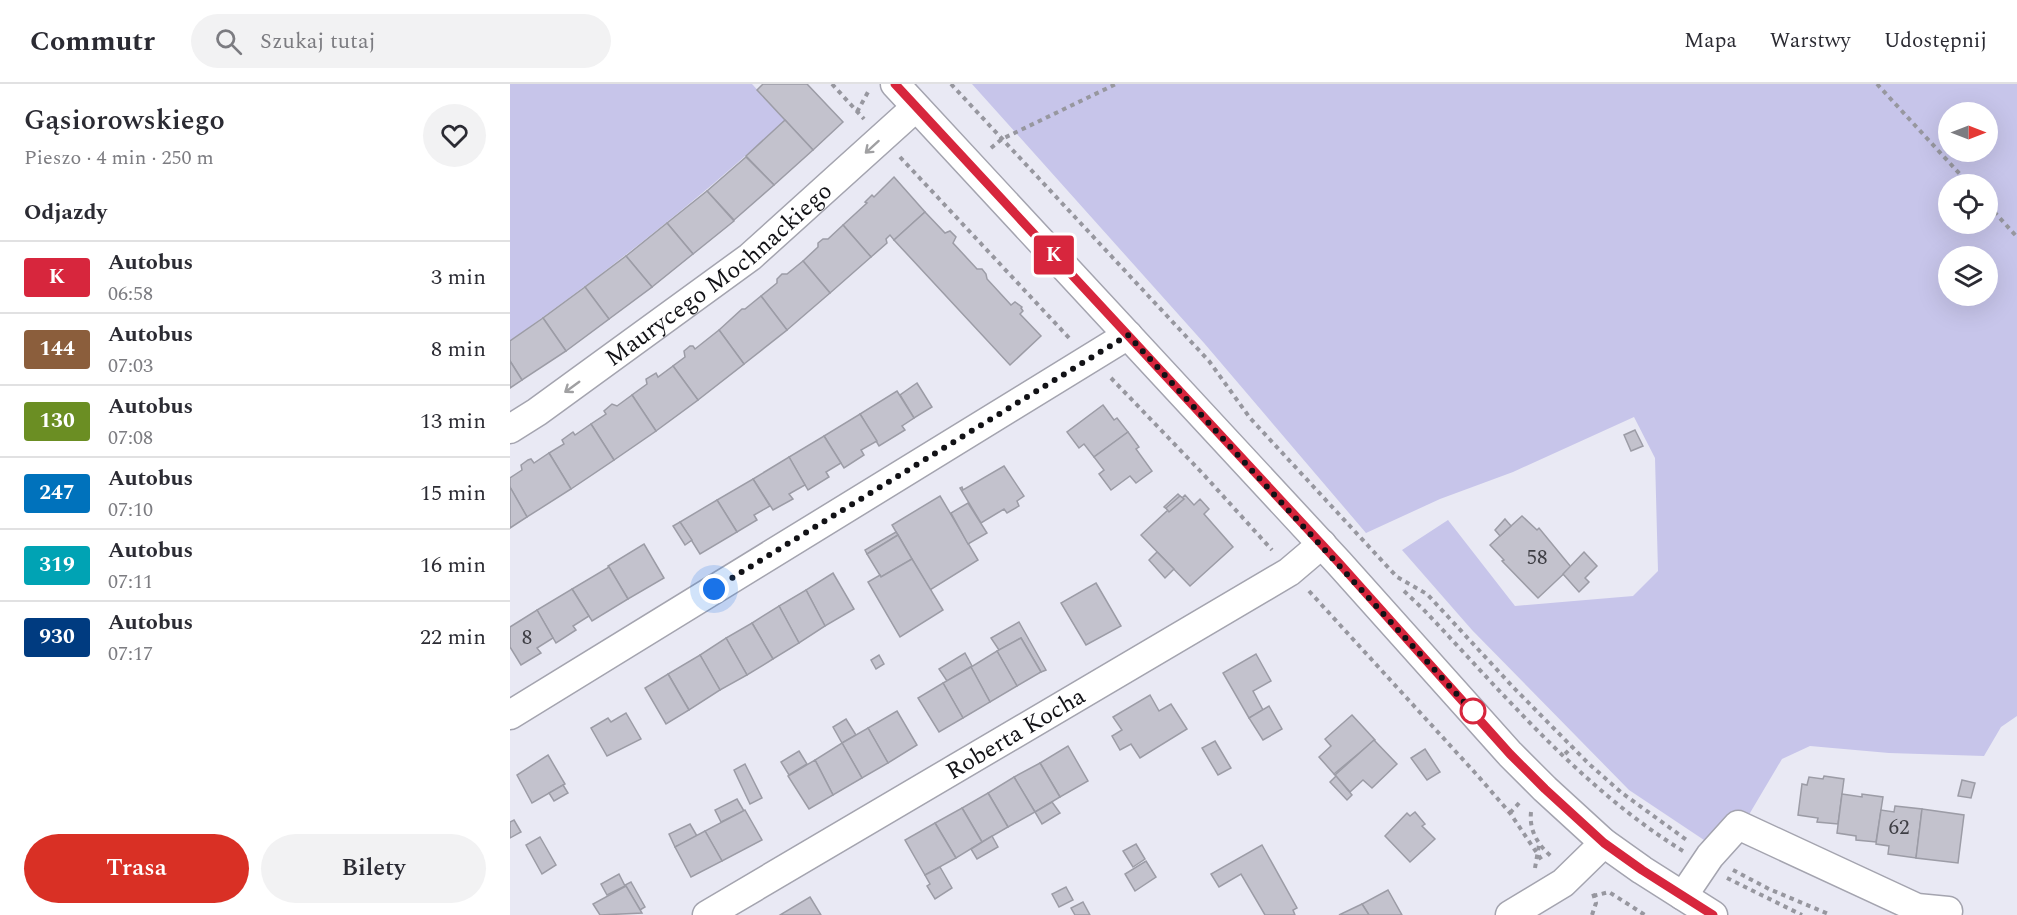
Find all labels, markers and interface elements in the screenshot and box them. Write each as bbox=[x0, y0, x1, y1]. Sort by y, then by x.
search box bbox=[191, 14, 611, 68]
text: Commutr bbox=[30, 20, 155, 63]
icon: search bbox=[212, 25, 245, 58]
text: Szukaj tutaj bbox=[260, 25, 376, 58]
text: Mapa bbox=[1684, 25, 1737, 57]
text: Warstwy bbox=[1770, 25, 1851, 57]
text: Udostępnij bbox=[1884, 25, 1987, 57]
text: Gąsiorowskiego bbox=[24, 99, 225, 142]
north arrow bbox=[1938, 102, 1998, 162]
map controls bbox=[1938, 102, 1998, 306]
button: heart bbox=[423, 104, 486, 167]
one-way arrow bbox=[864, 140, 879, 154]
text: Pieszo · 4 min · 250 m bbox=[24, 143, 214, 173]
street label: Maurycego Mochnackiego bbox=[598, 174, 841, 376]
button: locate bbox=[1938, 174, 1998, 234]
text: Odjazdy bbox=[24, 196, 107, 229]
line badge: K bbox=[1034, 236, 1074, 274]
text: K bbox=[1046, 239, 1062, 271]
text: Autobus bbox=[108, 246, 193, 279]
button: layers bbox=[1938, 246, 1998, 306]
text: K bbox=[49, 261, 65, 293]
text: 3 min bbox=[431, 261, 486, 294]
text: 06:58 bbox=[108, 279, 153, 309]
text: Autobus bbox=[108, 318, 193, 351]
text: 144 bbox=[39, 333, 75, 365]
text: 8 min bbox=[431, 333, 486, 366]
text: 07:03 bbox=[108, 351, 153, 381]
one-way arrow bbox=[565, 380, 581, 393]
text: Autobus bbox=[108, 390, 193, 423]
text: 130 bbox=[39, 405, 75, 437]
text: 13 min bbox=[420, 405, 486, 438]
text: 07:08 bbox=[108, 423, 153, 453]
text: Autobus bbox=[108, 462, 193, 495]
text: 247 bbox=[39, 477, 75, 509]
text: 15 min bbox=[420, 477, 486, 510]
text: 07:10 bbox=[108, 495, 153, 525]
text: Autobus bbox=[108, 534, 193, 567]
house number: 58 bbox=[1527, 542, 1548, 574]
text: 319 bbox=[39, 549, 75, 581]
text: 16 min bbox=[420, 549, 486, 582]
text: 07:11 bbox=[108, 567, 153, 597]
your location bbox=[699, 574, 729, 604]
text: Autobus bbox=[108, 606, 193, 639]
text: 930 bbox=[39, 621, 75, 653]
text: 22 min bbox=[420, 621, 486, 654]
house number: 8 bbox=[522, 622, 532, 654]
text: 07:17 bbox=[108, 639, 153, 669]
street label: Roberta Kocha bbox=[939, 679, 1093, 789]
unlabelled marker bbox=[1460, 698, 1486, 724]
house number: 62 bbox=[1889, 812, 1910, 844]
button: Trasa bbox=[24, 834, 249, 903]
button: Bilety bbox=[261, 834, 486, 903]

